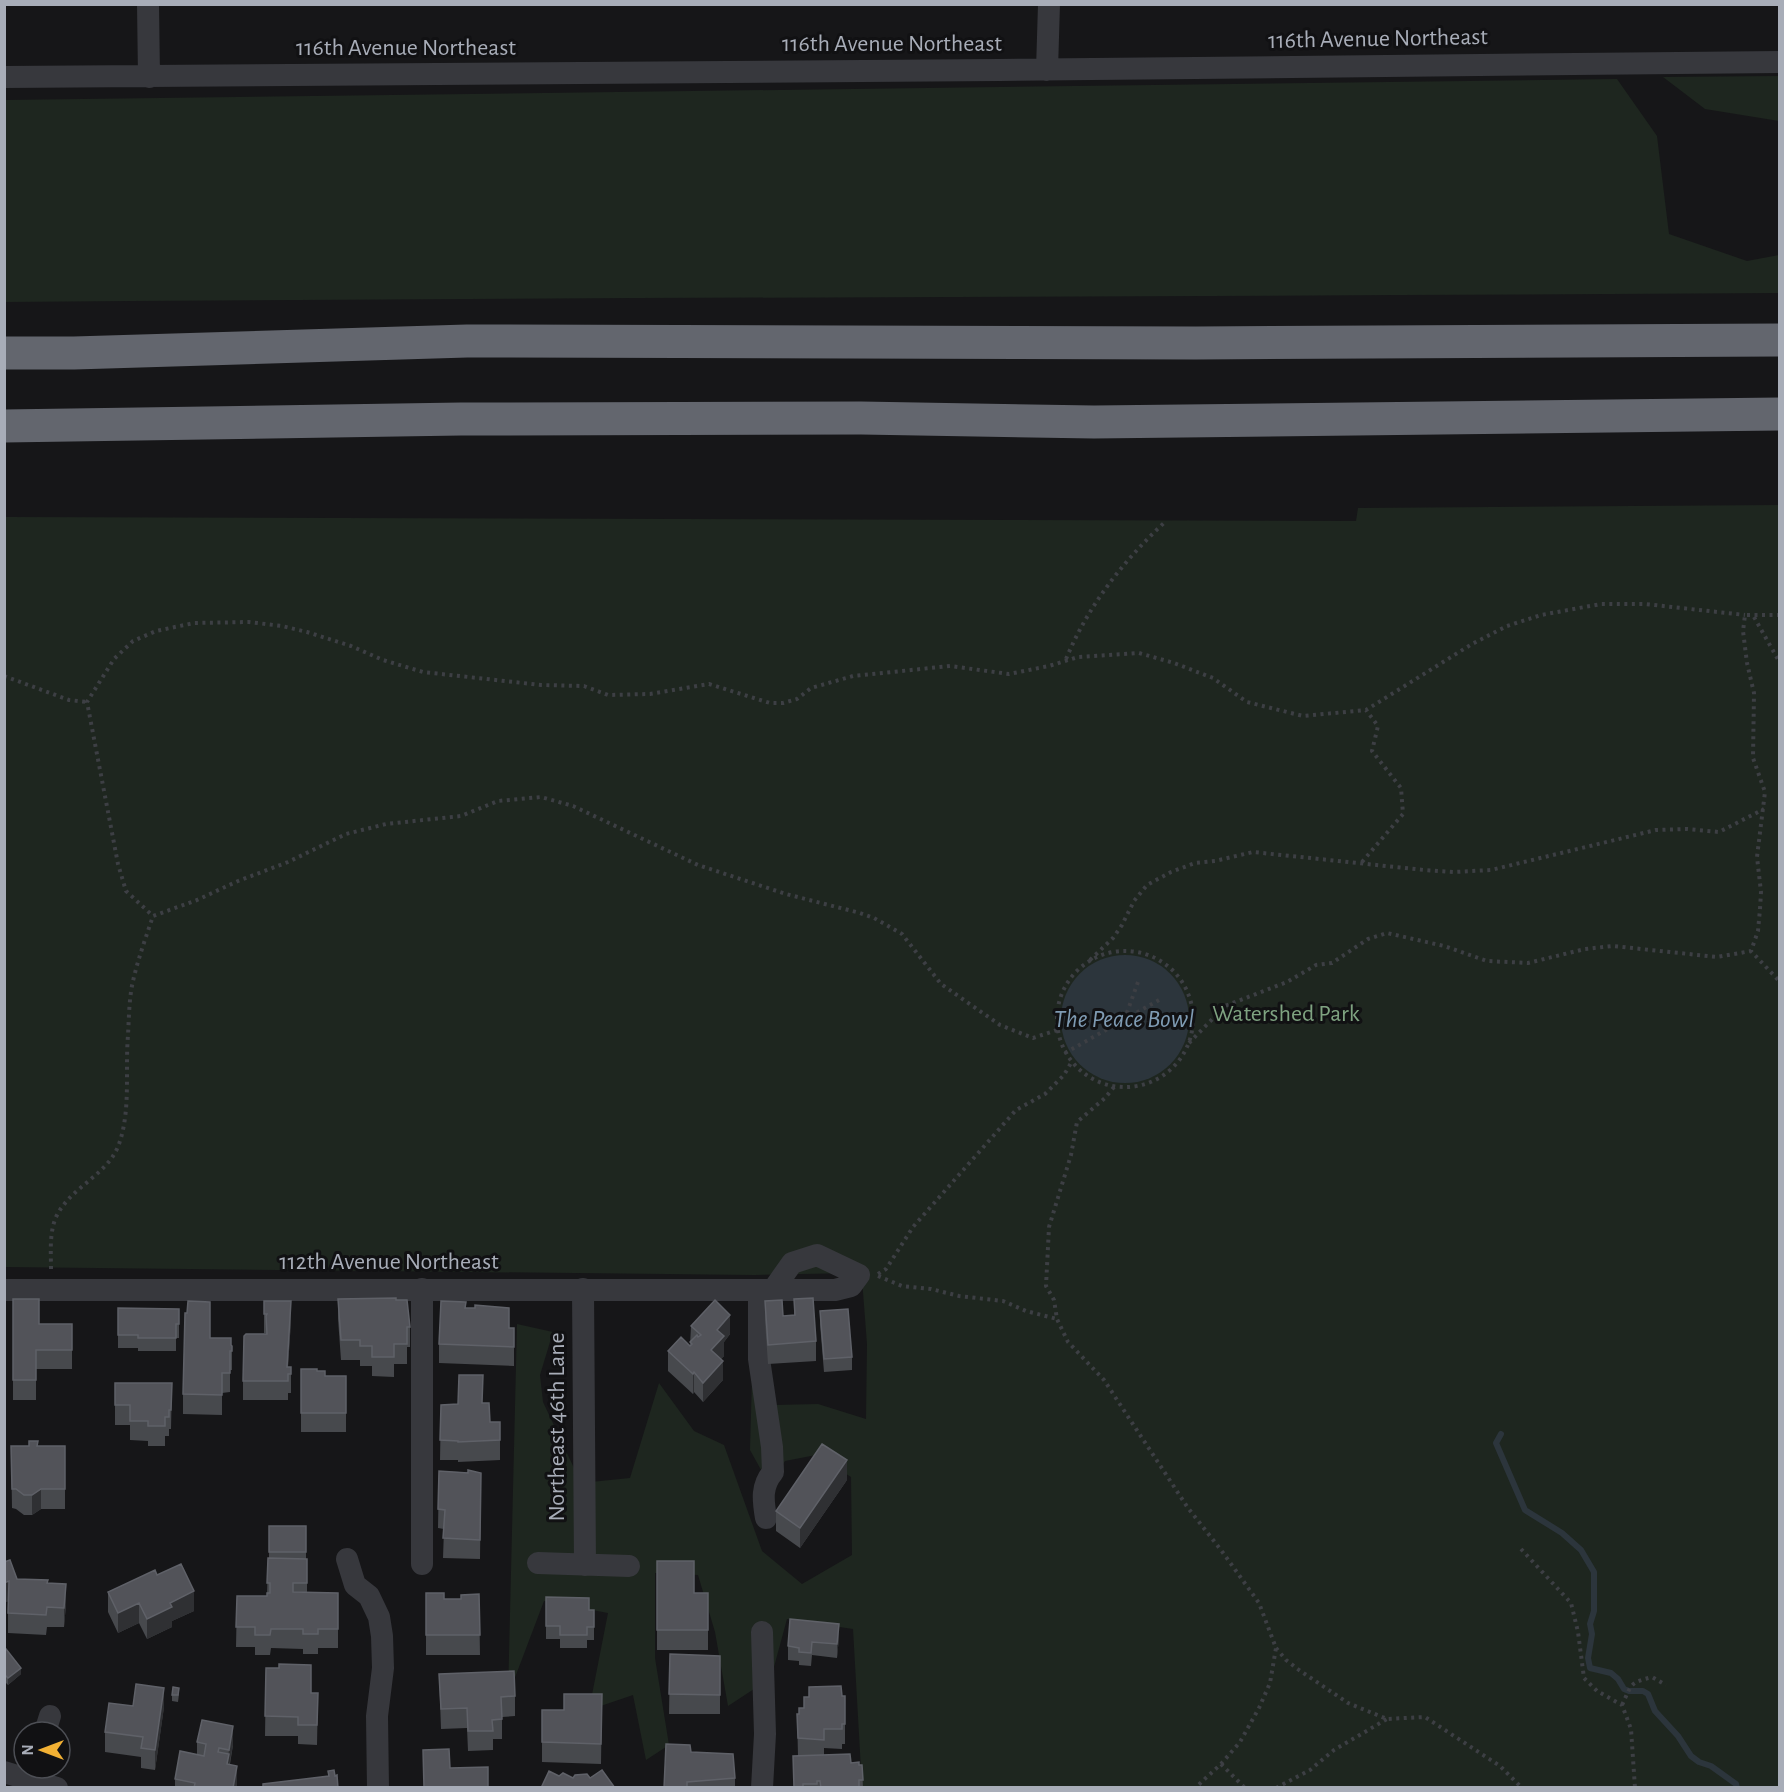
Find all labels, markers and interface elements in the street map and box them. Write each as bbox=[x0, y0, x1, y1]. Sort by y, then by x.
street label: 116th Avenue Northeast bbox=[1268, 25, 1488, 53]
street label: 116th Avenue Northeast bbox=[782, 32, 1002, 56]
street label: 116th Avenue Northeast bbox=[296, 36, 516, 60]
park label: Watershed Park bbox=[1212, 1002, 1360, 1026]
water label: The Peace Bowl bbox=[1054, 1006, 1194, 1032]
street label: 112th Avenue Northeast bbox=[279, 1250, 499, 1274]
street label: Northeast 46th Lane bbox=[545, 1332, 569, 1522]
north arrow bbox=[12, 1720, 72, 1780]
text: N bbox=[20, 1744, 36, 1756]

